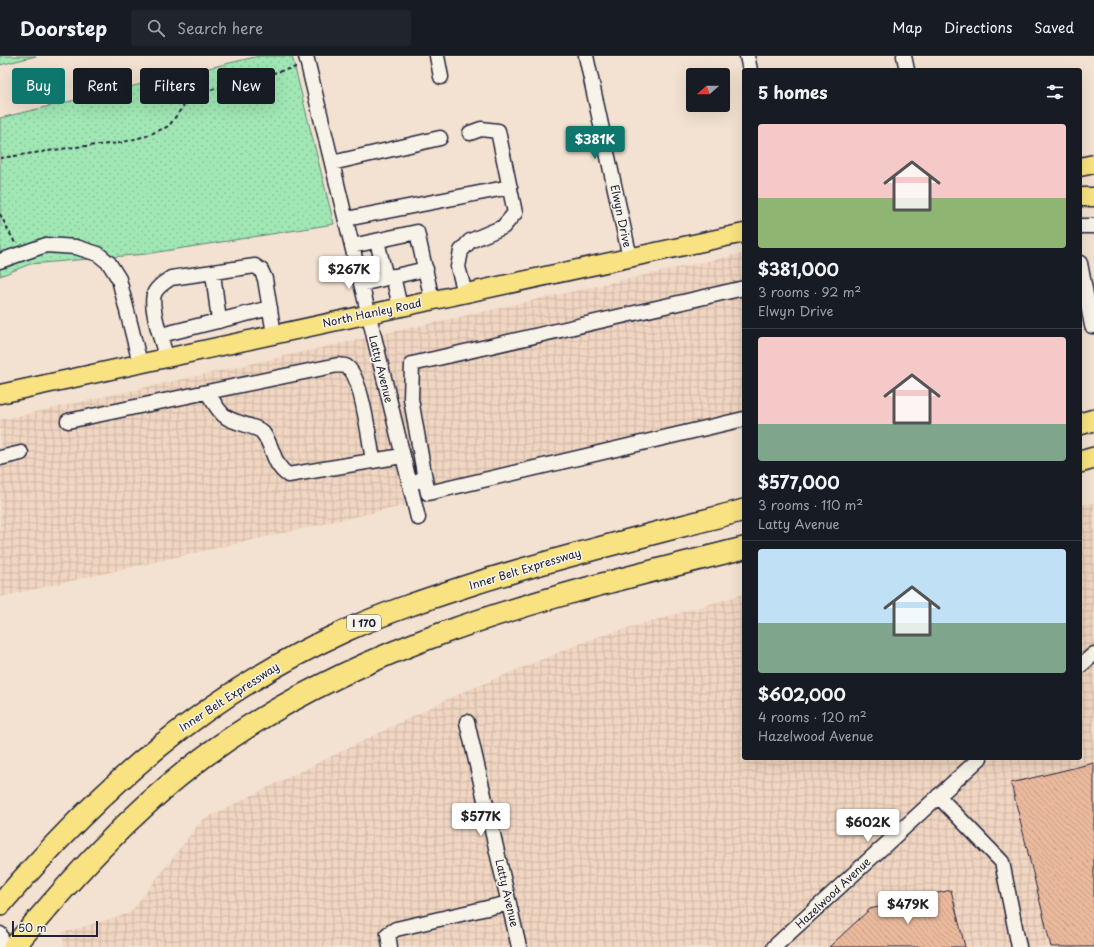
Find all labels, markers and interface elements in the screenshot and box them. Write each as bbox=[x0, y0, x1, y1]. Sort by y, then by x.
search box bbox=[131, 10, 411, 46]
text: Doorstep bbox=[20, 14, 107, 42]
text: Search here bbox=[177, 16, 263, 39]
icon: search bbox=[145, 17, 167, 39]
text: Map bbox=[892, 17, 922, 38]
text: Directions bbox=[944, 17, 1012, 38]
text: Saved bbox=[1034, 17, 1074, 38]
chip: Buy bbox=[12, 68, 65, 104]
chip: Rent bbox=[73, 68, 132, 104]
chip: Filters bbox=[140, 68, 209, 104]
chip: New bbox=[217, 68, 275, 104]
north arrow bbox=[686, 68, 730, 112]
map controls bbox=[686, 68, 730, 112]
text: 5 homes bbox=[758, 79, 828, 105]
icon: filters bbox=[1044, 81, 1066, 103]
pin: $381K bbox=[567, 126, 623, 160]
text: $381K bbox=[575, 129, 615, 148]
icon: home bbox=[876, 150, 948, 222]
street label: Elwyn Drive bbox=[607, 183, 636, 249]
pin: $267K bbox=[321, 256, 377, 290]
text: $381,000 bbox=[758, 256, 839, 282]
text: $267K bbox=[328, 259, 370, 278]
text: 3 rooms · 92 m² bbox=[758, 282, 861, 301]
street label: North Hanley Road bbox=[321, 294, 423, 331]
text: Elwyn Drive bbox=[758, 301, 833, 320]
street label: Latty Avenue bbox=[365, 333, 398, 404]
icon: home bbox=[876, 363, 948, 435]
text: $577,000 bbox=[758, 469, 840, 495]
text: 3 rooms · 110 m² bbox=[758, 495, 863, 514]
text: Latty Avenue bbox=[758, 514, 840, 533]
street label: Inner Belt Expressway bbox=[467, 543, 583, 594]
icon: home bbox=[876, 575, 948, 647]
road number: I 170 bbox=[347, 615, 381, 631]
street label: Inner Belt Expressway bbox=[175, 658, 282, 735]
text: $602,000 bbox=[758, 681, 846, 707]
text: 4 rooms · 120 m² bbox=[758, 707, 867, 726]
text: Hazelwood Avenue bbox=[758, 726, 874, 745]
pin: $577K bbox=[453, 803, 509, 837]
text: $577K bbox=[461, 806, 501, 825]
pin: $602K bbox=[840, 809, 896, 843]
text: $602K bbox=[845, 812, 891, 831]
street label: Hazelwood Avenue bbox=[791, 853, 874, 932]
street label: Latty Avenue bbox=[491, 857, 524, 928]
pin: $479K bbox=[880, 891, 936, 925]
text: $479K bbox=[887, 894, 929, 913]
scale bar bbox=[12, 919, 98, 938]
text: 50 m bbox=[18, 919, 47, 936]

